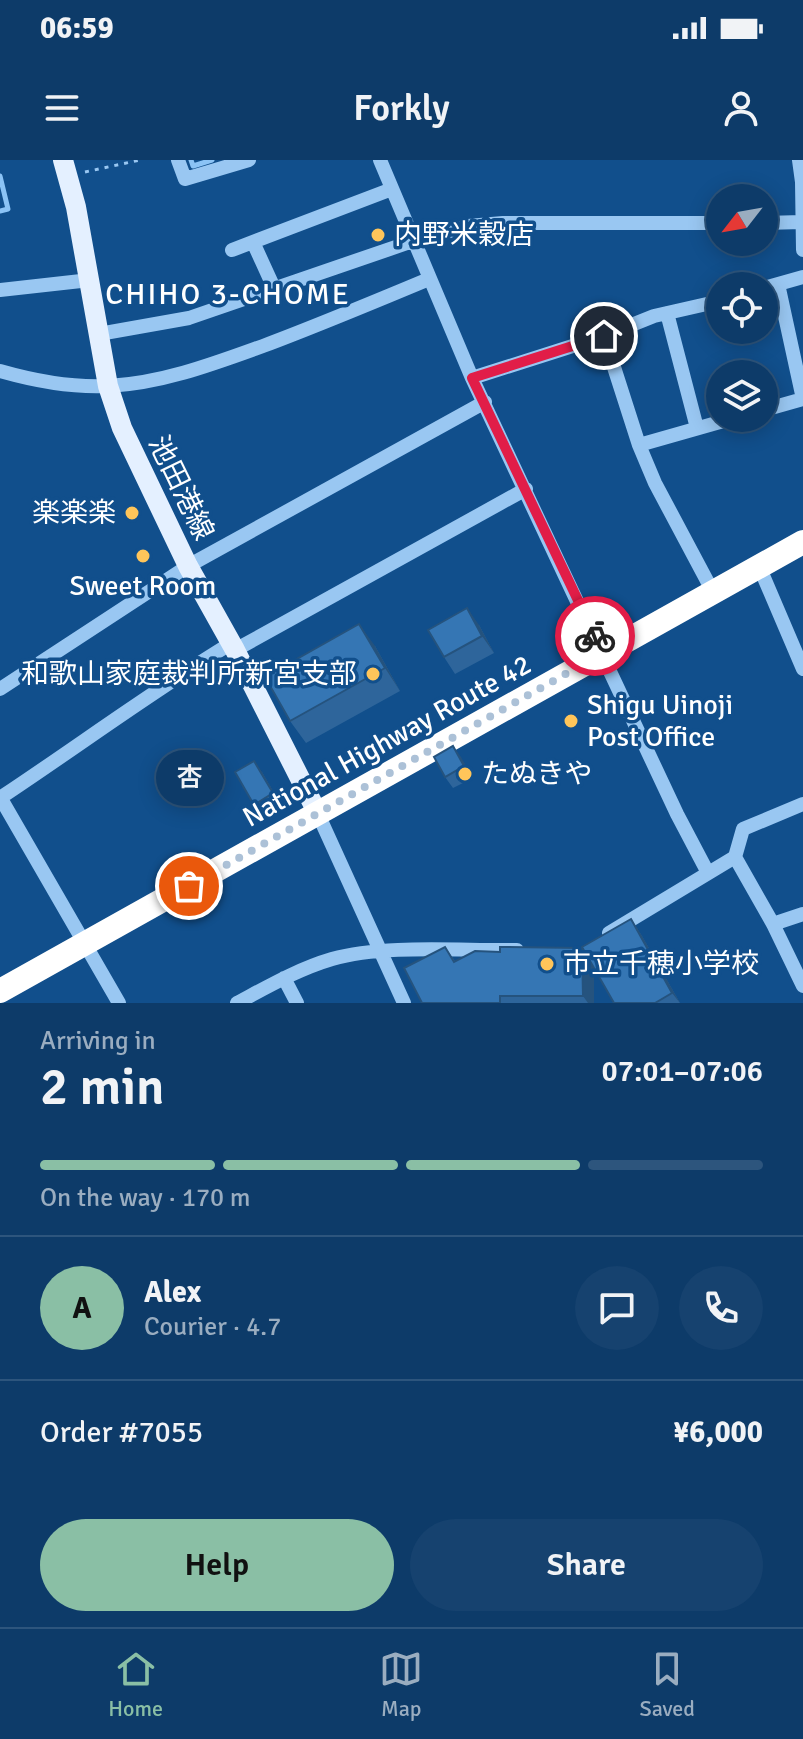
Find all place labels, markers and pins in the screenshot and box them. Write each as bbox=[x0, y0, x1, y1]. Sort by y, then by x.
place label: 内野米穀店 bbox=[394, 218, 534, 252]
marker: 内野米穀店 bbox=[369, 226, 387, 244]
pin bbox=[570, 302, 638, 370]
place label: 楽楽楽 bbox=[32, 496, 116, 530]
marker: 楽楽楽 bbox=[123, 504, 141, 522]
marker: Sweet Room bbox=[134, 547, 152, 565]
place label: Sweet Room bbox=[70, 569, 216, 603]
place label: 和歌山家庭裁判所新宮支部 bbox=[21, 657, 357, 691]
marker: 和歌山家庭裁判所新宮支部 bbox=[364, 665, 382, 683]
place label: Shigu Uinoji Post Office bbox=[587, 688, 733, 754]
marker: Shigu Uinoji Post Office bbox=[562, 712, 580, 730]
callout: 杏 bbox=[155, 750, 223, 806]
place label: たぬきや bbox=[481, 757, 592, 791]
marker: たぬきや bbox=[456, 765, 474, 783]
pin bbox=[155, 852, 223, 920]
place label: 市立千穂小学校 bbox=[563, 947, 759, 981]
marker: 市立千穂小学校 bbox=[538, 955, 556, 973]

